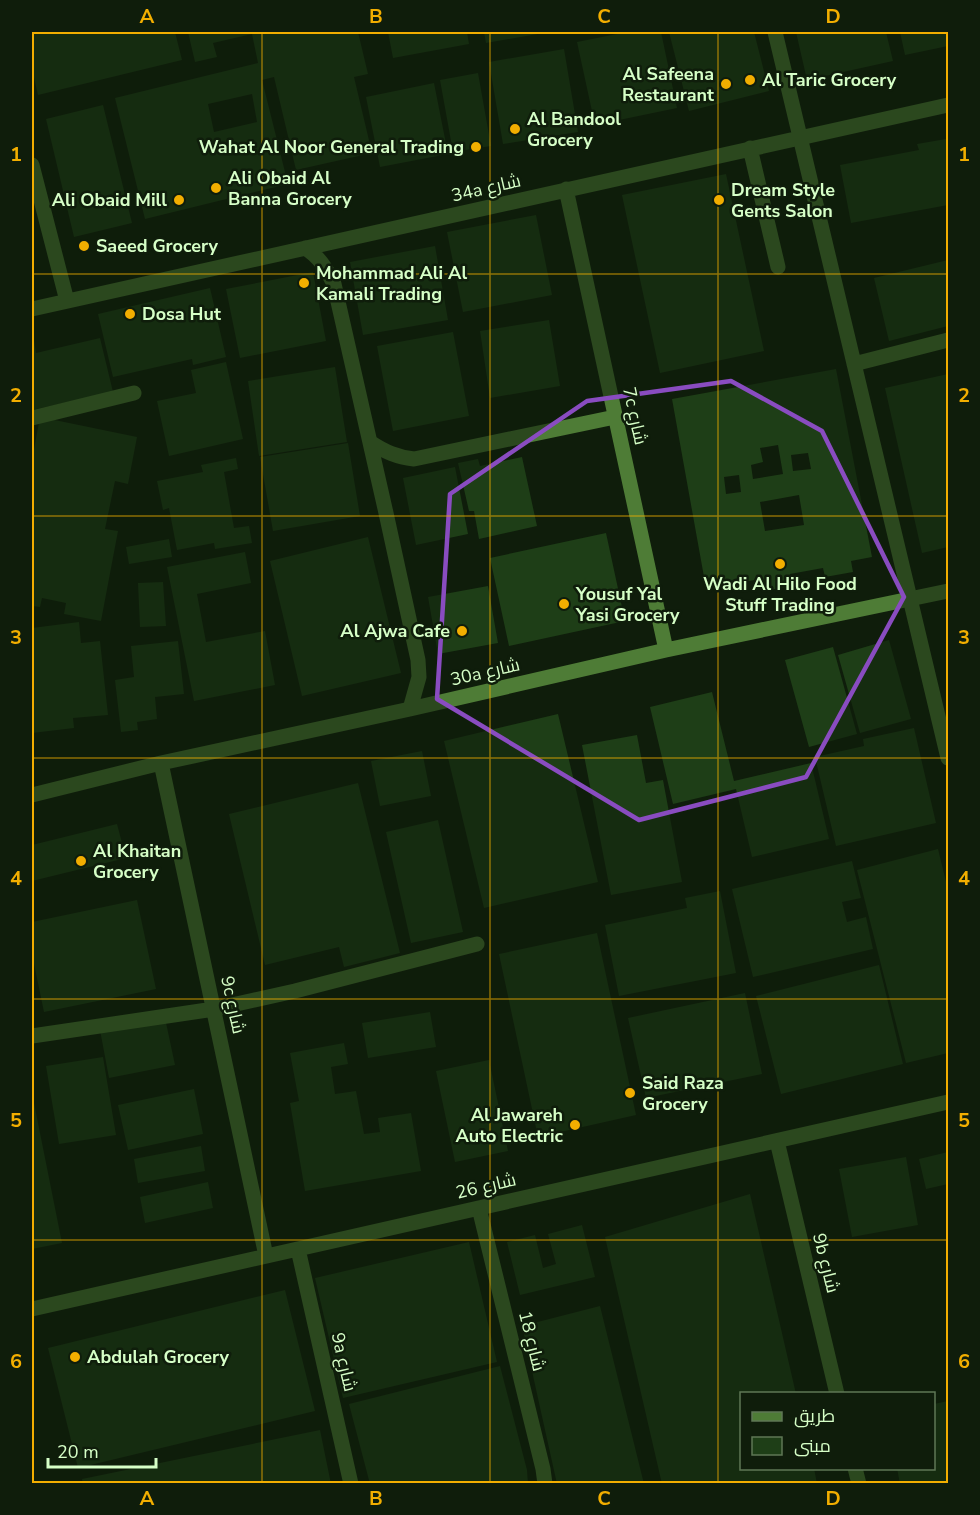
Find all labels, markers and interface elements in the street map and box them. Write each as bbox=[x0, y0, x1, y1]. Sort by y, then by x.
text: A bbox=[140, 3, 155, 30]
text: B bbox=[369, 3, 383, 30]
text: C bbox=[597, 3, 611, 30]
text: D bbox=[825, 3, 841, 30]
place label: Al Safeena Restaurant bbox=[622, 62, 714, 107]
place label: Al Taric Grocery bbox=[762, 68, 897, 92]
marker: Al Taric Grocery bbox=[743, 73, 757, 87]
marker: Al Safeena Restaurant bbox=[719, 77, 733, 91]
place label: Al Bandool Grocery bbox=[527, 107, 621, 152]
marker: Al Bandool Grocery bbox=[508, 122, 522, 136]
place label: Wahat Al Noor General Trading bbox=[199, 135, 464, 159]
marker: Wahat Al Noor General Trading bbox=[469, 140, 483, 154]
text: 1 bbox=[10, 141, 22, 168]
text: 1 bbox=[958, 141, 970, 168]
place label: Ali Obaid Al Banna Grocery bbox=[228, 166, 352, 211]
street label: 34a شارع bbox=[449, 168, 523, 208]
place label: Dream Style Gents Salon bbox=[731, 178, 835, 223]
marker: Ali Obaid Al Banna Grocery bbox=[209, 181, 223, 195]
place label: Ali Obaid Mill bbox=[52, 188, 167, 212]
marker: Ali Obaid Mill bbox=[172, 193, 186, 207]
marker: Dream Style Gents Salon bbox=[712, 193, 726, 207]
place label: Saeed Grocery bbox=[96, 234, 219, 258]
marker: Saeed Grocery bbox=[77, 239, 91, 253]
place label: Mohammad Ali Al Kamali Trading bbox=[316, 261, 467, 306]
marker: Mohammad Ali Al Kamali Trading bbox=[297, 276, 311, 290]
place label: Dosa Hut bbox=[142, 302, 221, 326]
marker: Dosa Hut bbox=[123, 307, 137, 321]
text: 2 bbox=[10, 382, 22, 409]
text: 2 bbox=[958, 382, 970, 409]
street label: 7c شارع bbox=[617, 385, 653, 447]
marker: Wadi Al Hilo Food Stuff Trading bbox=[773, 557, 787, 571]
place label: Wadi Al Hilo Food Stuff Trading bbox=[703, 572, 857, 617]
place label: Yousuf Yal Yasi Grocery bbox=[575, 582, 680, 627]
marker: Yousuf Yal Yasi Grocery bbox=[557, 597, 571, 611]
place label: Al Ajwa Cafe bbox=[340, 619, 450, 643]
text: 3 bbox=[10, 624, 22, 651]
marker: Al Ajwa Cafe bbox=[455, 624, 469, 638]
text: 3 bbox=[958, 624, 970, 651]
street label: 30a شارع bbox=[448, 652, 522, 692]
place label: Al Khaitan Grocery bbox=[93, 839, 181, 884]
marker: Al Khaitan Grocery bbox=[74, 854, 88, 868]
text: 4 bbox=[10, 865, 22, 892]
text: 4 bbox=[958, 865, 970, 892]
street label: 9c شارع bbox=[215, 974, 251, 1036]
place label: Said Raza Grocery bbox=[642, 1071, 724, 1116]
marker: Said Raza Grocery bbox=[623, 1086, 637, 1100]
place label: Al Jawareh Auto Electric bbox=[455, 1103, 563, 1148]
text: 5 bbox=[10, 1107, 22, 1134]
text: 5 bbox=[958, 1107, 970, 1134]
marker: Al Jawareh Auto Electric bbox=[568, 1118, 582, 1132]
street label: شارع 26 bbox=[454, 1167, 518, 1205]
street label: 9b شارع bbox=[807, 1231, 845, 1295]
street label: شارع 18 bbox=[513, 1308, 551, 1374]
street label: 9a شارع bbox=[326, 1330, 362, 1394]
place label: Abdulah Grocery bbox=[87, 1345, 230, 1369]
text: 6 bbox=[10, 1348, 22, 1375]
text: 6 bbox=[958, 1348, 970, 1375]
marker: Abdulah Grocery bbox=[68, 1350, 82, 1364]
legend bbox=[740, 1392, 935, 1470]
text: طريق bbox=[794, 1404, 835, 1428]
scale bar bbox=[48, 1431, 156, 1469]
text: مبنى bbox=[794, 1434, 831, 1458]
text: 20 m bbox=[57, 1440, 99, 1464]
text: A bbox=[140, 1485, 155, 1512]
text: B bbox=[369, 1485, 383, 1512]
text: C bbox=[597, 1485, 611, 1512]
text: D bbox=[825, 1485, 841, 1512]

